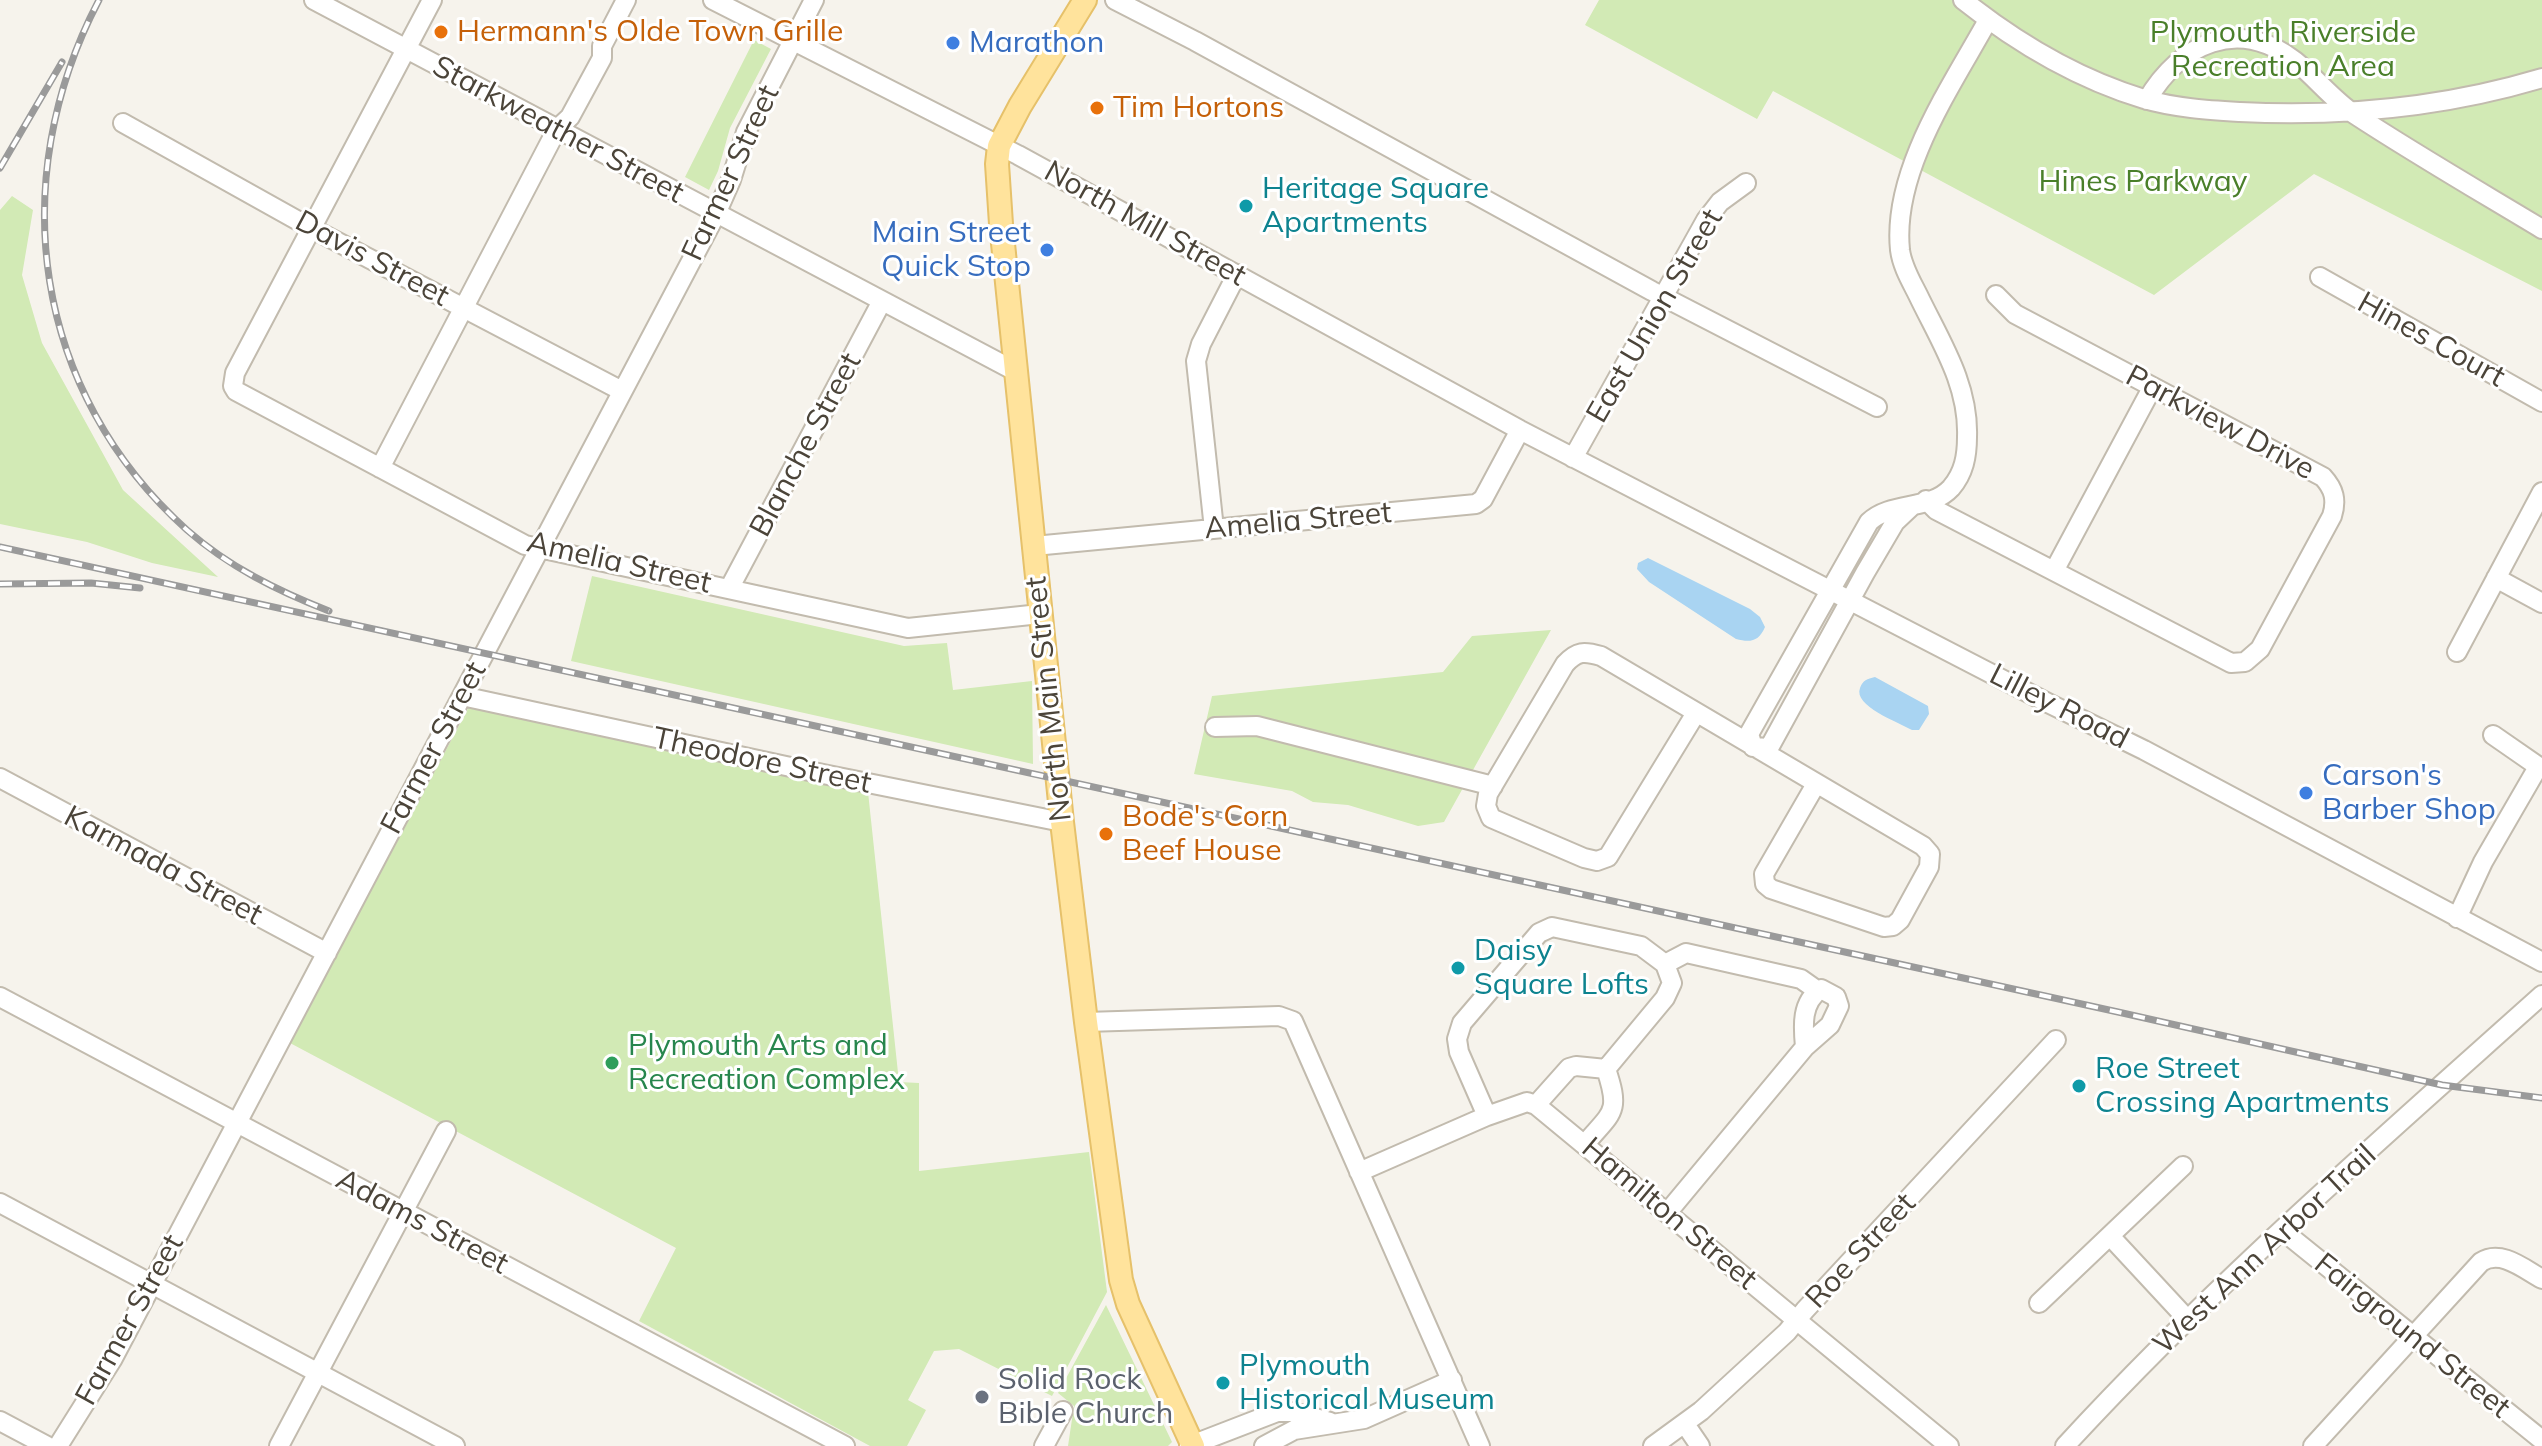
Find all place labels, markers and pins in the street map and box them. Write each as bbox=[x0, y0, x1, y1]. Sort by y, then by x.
place label: Hermann's Olde Town Grille bbox=[457, 14, 843, 50]
marker: Hermann's Olde Town Grille bbox=[432, 23, 450, 41]
place label: Marathon bbox=[969, 25, 1104, 61]
marker: Marathon bbox=[944, 34, 962, 52]
place label: Tim Hortons bbox=[1113, 90, 1284, 126]
marker: Tim Hortons bbox=[1088, 99, 1106, 117]
place label: Heritage Square Apartments bbox=[1262, 171, 1489, 242]
marker: Heritage Square Apartments bbox=[1237, 197, 1255, 215]
place label: Main Street Quick Stop bbox=[872, 215, 1031, 286]
marker: Main Street Quick Stop bbox=[1038, 241, 1056, 259]
place label: Carson's Barber Shop bbox=[2322, 758, 2496, 828]
marker: Carson's Barber Shop bbox=[2297, 784, 2315, 802]
place label: Bode's Corn Beef House bbox=[1122, 799, 1288, 870]
marker: Bode's Corn Beef House bbox=[1097, 825, 1115, 843]
place label: Daisy Square Lofts bbox=[1474, 933, 1649, 1004]
marker: Daisy Square Lofts bbox=[1449, 959, 1467, 977]
place label: Plymouth Arts and Recreation Complex bbox=[628, 1028, 905, 1098]
place label: Roe Street Crossing Apartments bbox=[2095, 1051, 2390, 1122]
marker: Plymouth Arts and Recreation Complex bbox=[603, 1054, 621, 1072]
marker: Roe Street Crossing Apartments bbox=[2070, 1077, 2088, 1095]
place label: Plymouth Historical Museum bbox=[1239, 1348, 1495, 1418]
place label: Solid Rock Bible Church bbox=[998, 1362, 1173, 1432]
marker: Plymouth Historical Museum bbox=[1214, 1374, 1232, 1392]
marker: Solid Rock Bible Church bbox=[973, 1388, 991, 1406]

